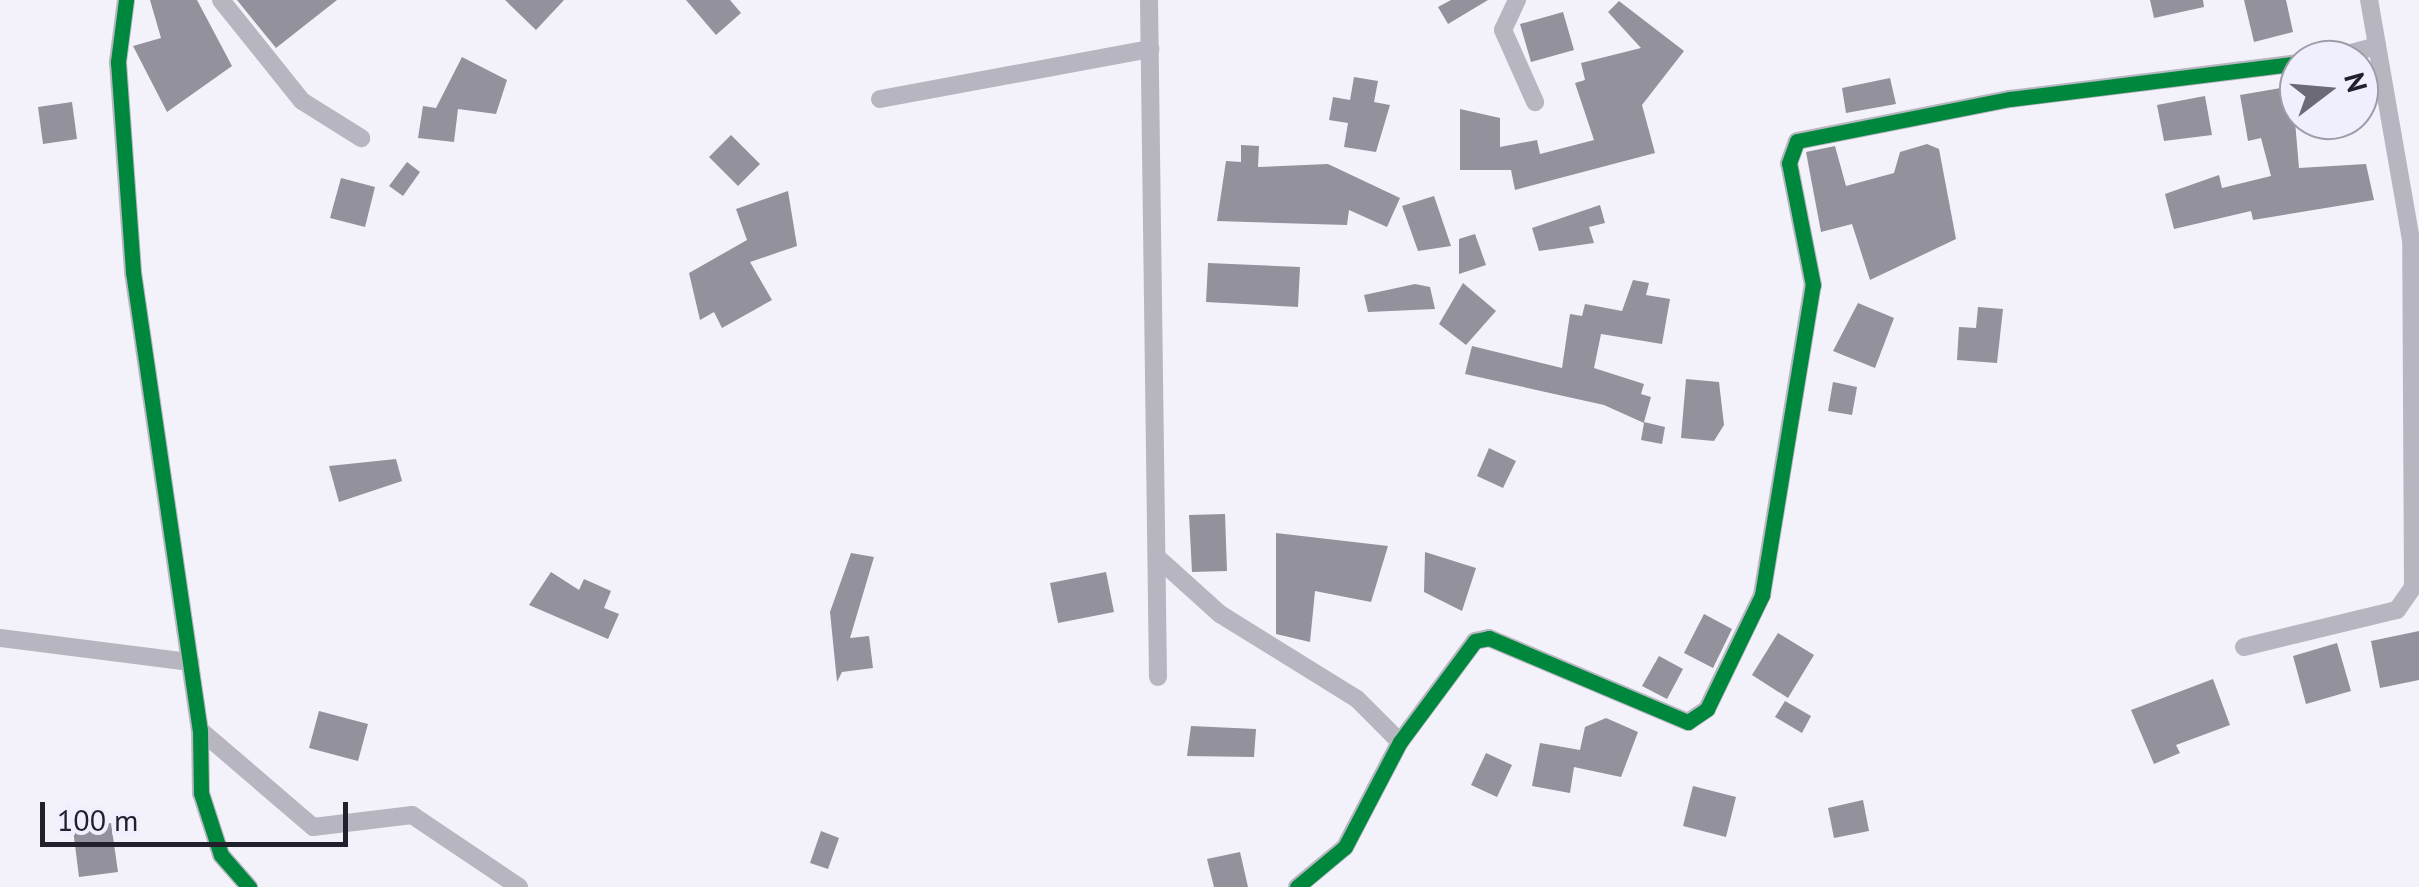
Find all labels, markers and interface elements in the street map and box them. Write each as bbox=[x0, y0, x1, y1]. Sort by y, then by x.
north arrow bbox=[2279, 40, 2379, 140]
text: N bbox=[2336, 68, 2377, 96]
scale bar bbox=[45, 782, 352, 844]
text: 100 m bbox=[57, 800, 138, 839]

